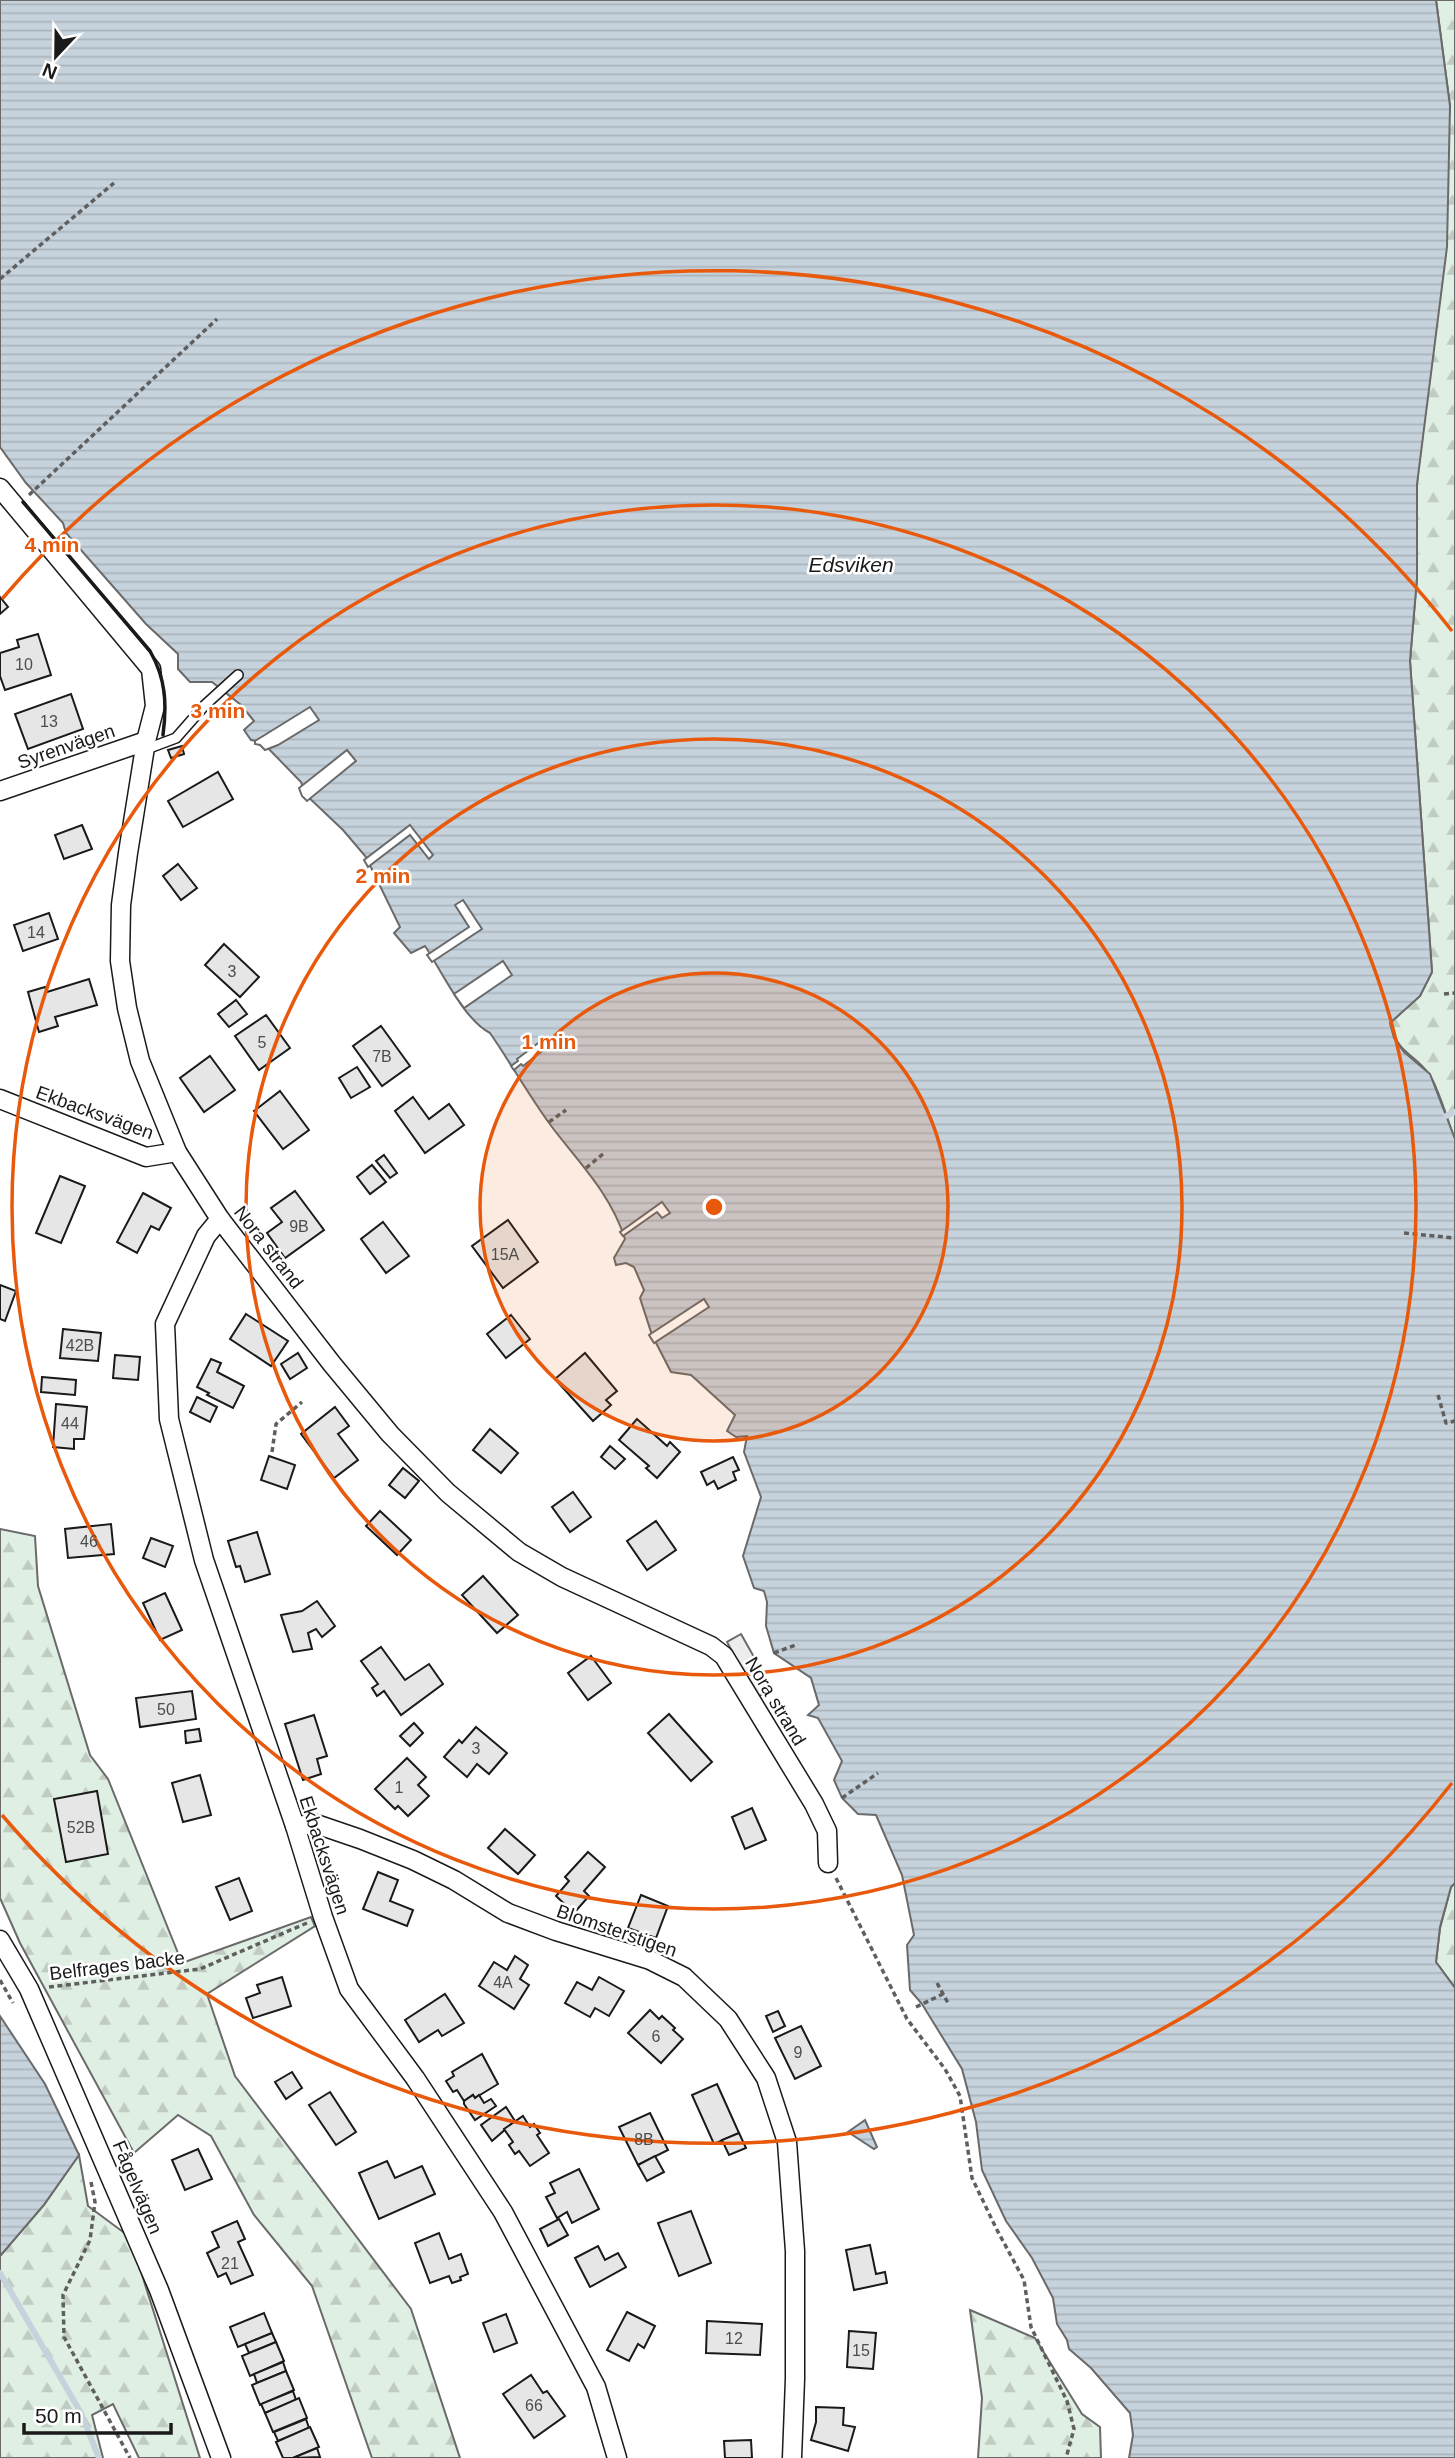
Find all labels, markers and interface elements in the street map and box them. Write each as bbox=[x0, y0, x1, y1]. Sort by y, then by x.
north arrow bbox=[21, 21, 91, 91]
text: N bbox=[40, 59, 60, 84]
text: 4 min bbox=[25, 533, 79, 556]
water label: Edsviken bbox=[808, 553, 894, 576]
house number: 10 bbox=[15, 656, 33, 673]
text: 3 min bbox=[191, 699, 245, 722]
house number: 13 bbox=[40, 713, 58, 730]
street label: Syrenvägen bbox=[15, 720, 118, 773]
text: 2 min bbox=[356, 864, 410, 887]
house number: 14 bbox=[27, 924, 45, 941]
house number: 3 bbox=[228, 963, 237, 980]
text: 1 min bbox=[522, 1030, 576, 1053]
house number: 5 bbox=[258, 1034, 267, 1051]
house number: 7B bbox=[372, 1048, 392, 1065]
street label: Ekbacksvägen bbox=[33, 1081, 156, 1143]
centre of rings bbox=[702, 1195, 726, 1219]
street label: Nora strand bbox=[230, 1202, 307, 1293]
house number: 9B bbox=[289, 1218, 309, 1235]
house number: 15A bbox=[491, 1246, 520, 1263]
house number: 42B bbox=[66, 1337, 94, 1354]
house number: 44 bbox=[61, 1415, 79, 1432]
house number: 46 bbox=[80, 1533, 98, 1550]
street label: Nora strand bbox=[741, 1653, 810, 1749]
house number: 50 bbox=[157, 1701, 175, 1718]
house number: 3 bbox=[472, 1740, 481, 1757]
house number: 1 bbox=[395, 1779, 404, 1796]
street label: Ekbacksvägen bbox=[295, 1793, 354, 1917]
house number: 52B bbox=[67, 1819, 95, 1836]
street label: Blomsterstigen bbox=[554, 1900, 680, 1961]
street label: Belfrages backe bbox=[48, 1947, 186, 1984]
house number: 4A bbox=[493, 1974, 513, 1991]
house number: 6 bbox=[652, 2028, 661, 2045]
house number: 9 bbox=[794, 2044, 803, 2061]
house number: 8B bbox=[634, 2131, 654, 2148]
street label: Fågelvägen bbox=[108, 2137, 167, 2237]
house number: 21 bbox=[221, 2255, 239, 2272]
house number: 12 bbox=[725, 2330, 743, 2347]
house number: 15 bbox=[852, 2342, 870, 2359]
scale bar bbox=[24, 2392, 172, 2436]
house number: 66 bbox=[525, 2397, 543, 2414]
text: 50 m bbox=[35, 2404, 82, 2427]

